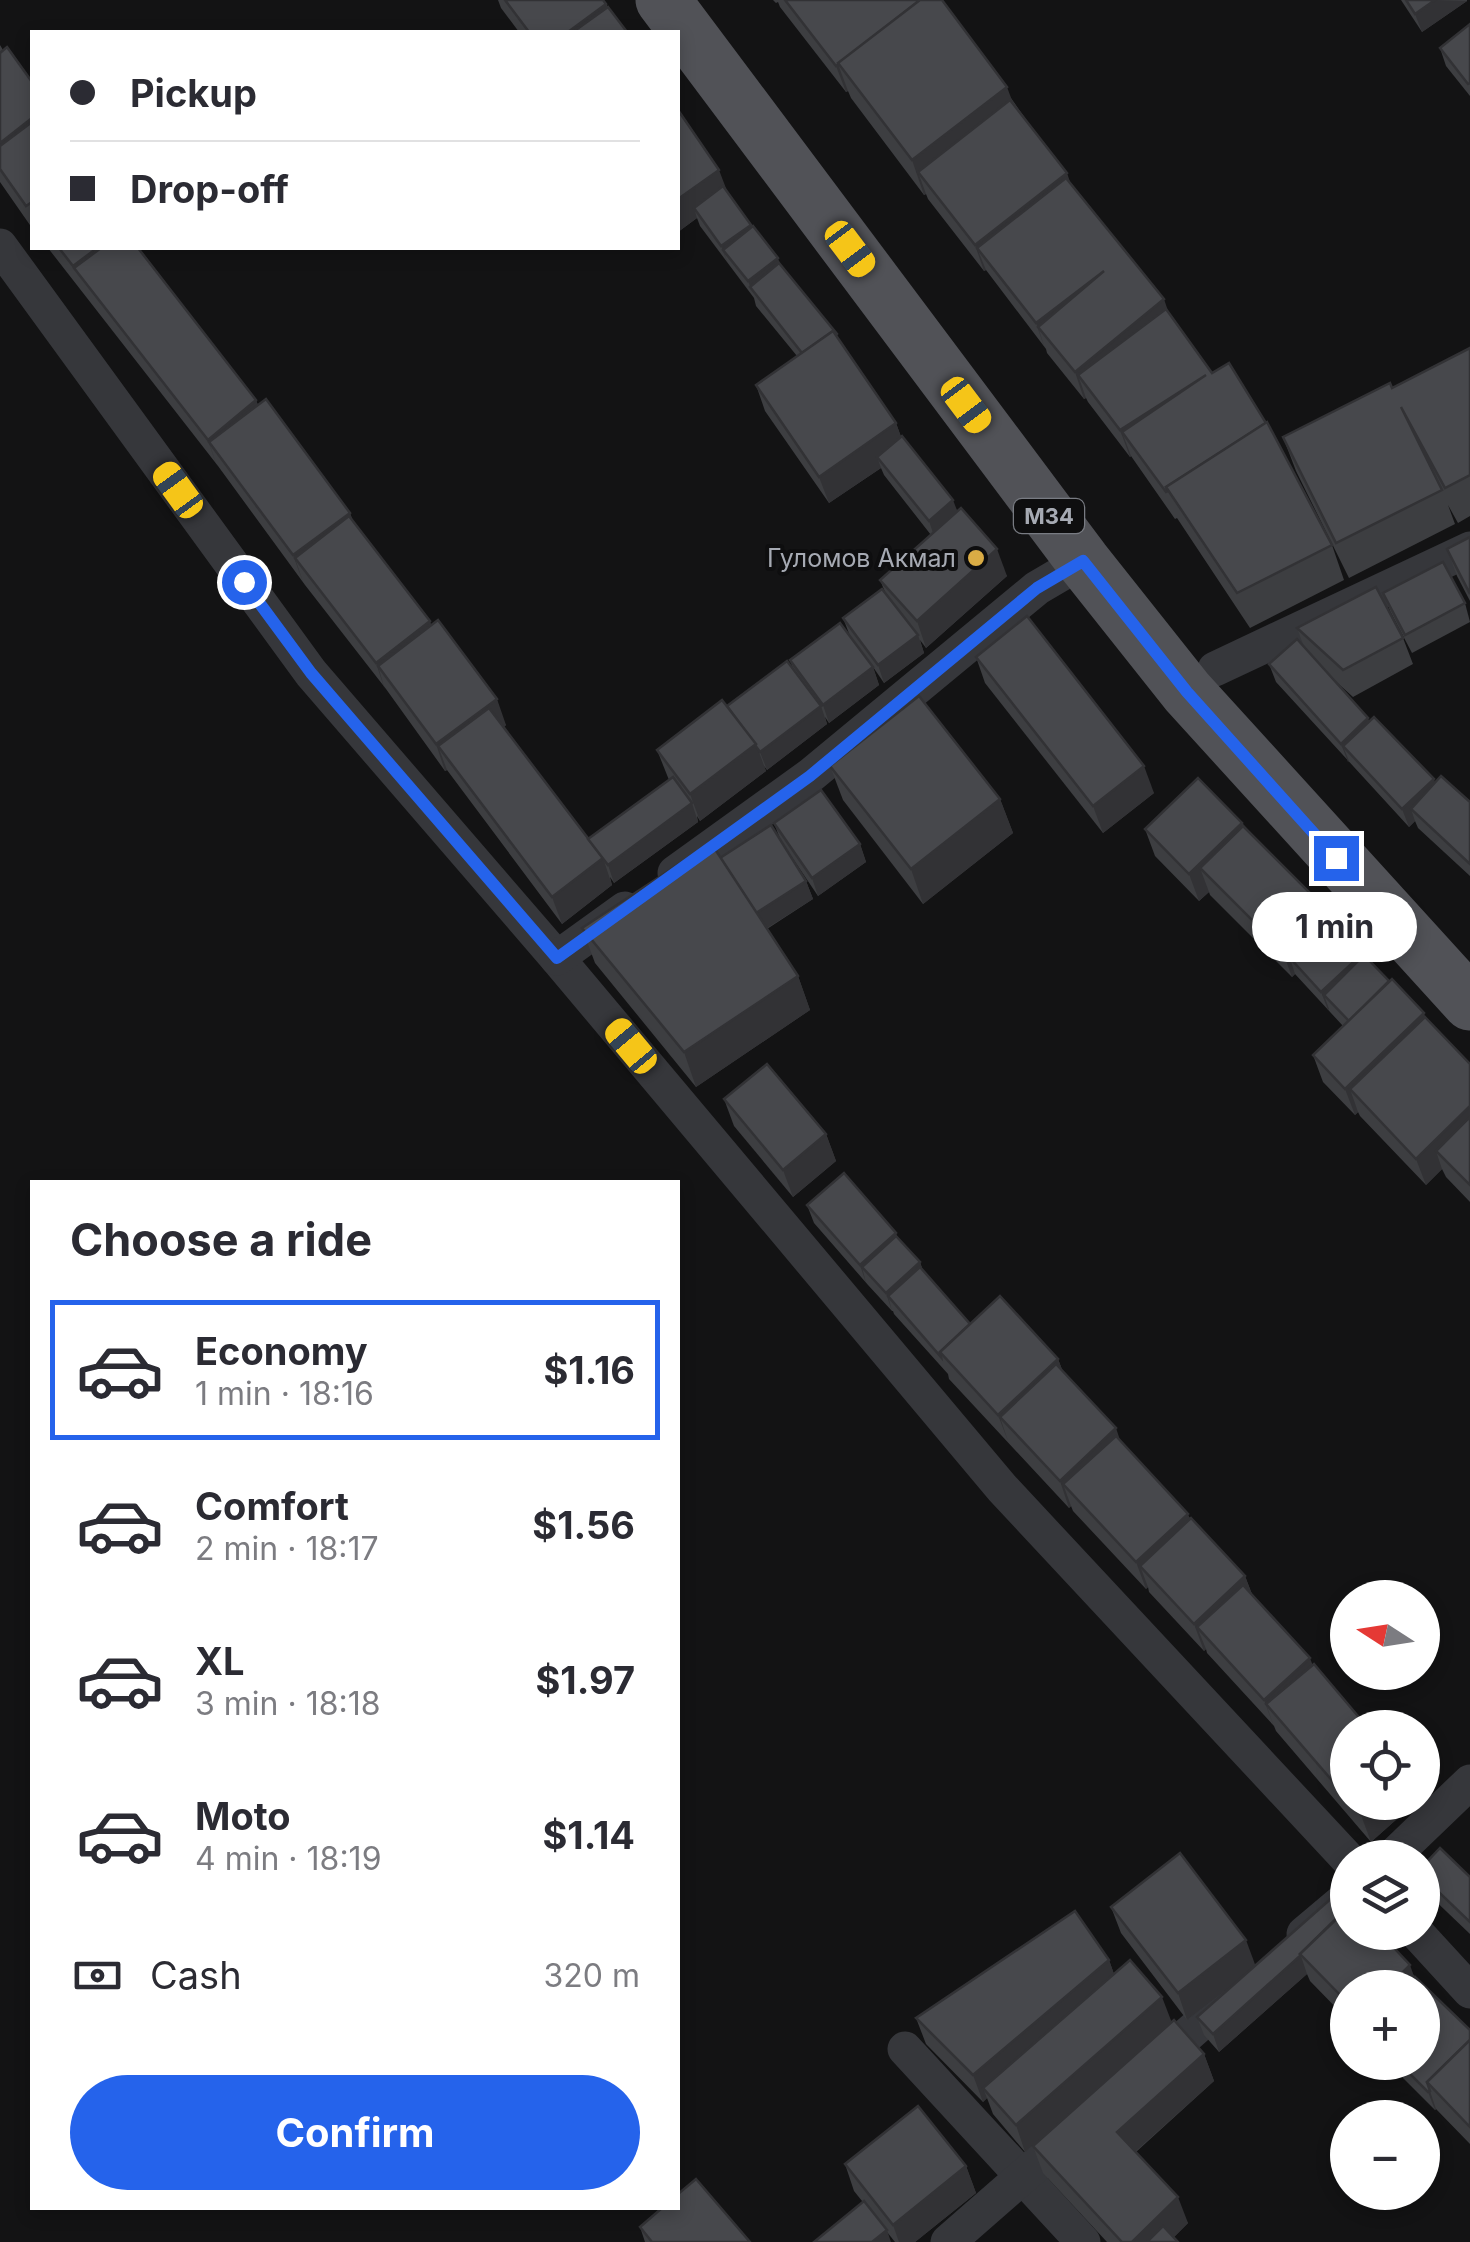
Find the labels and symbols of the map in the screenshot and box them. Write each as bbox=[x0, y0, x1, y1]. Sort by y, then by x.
car bbox=[820, 216, 880, 282]
car bbox=[936, 372, 996, 438]
car bbox=[148, 457, 208, 523]
road number: M34 bbox=[1014, 499, 1084, 533]
place label: Гуломов Акмал bbox=[767, 543, 956, 573]
marker: Гуломов Акмал bbox=[965, 547, 987, 569]
route start bbox=[222, 560, 267, 605]
route end bbox=[1314, 836, 1359, 881]
callout: 1 min bbox=[1254, 893, 1418, 963]
car bbox=[600, 1013, 662, 1079]
north arrow bbox=[1330, 1580, 1440, 1690]

